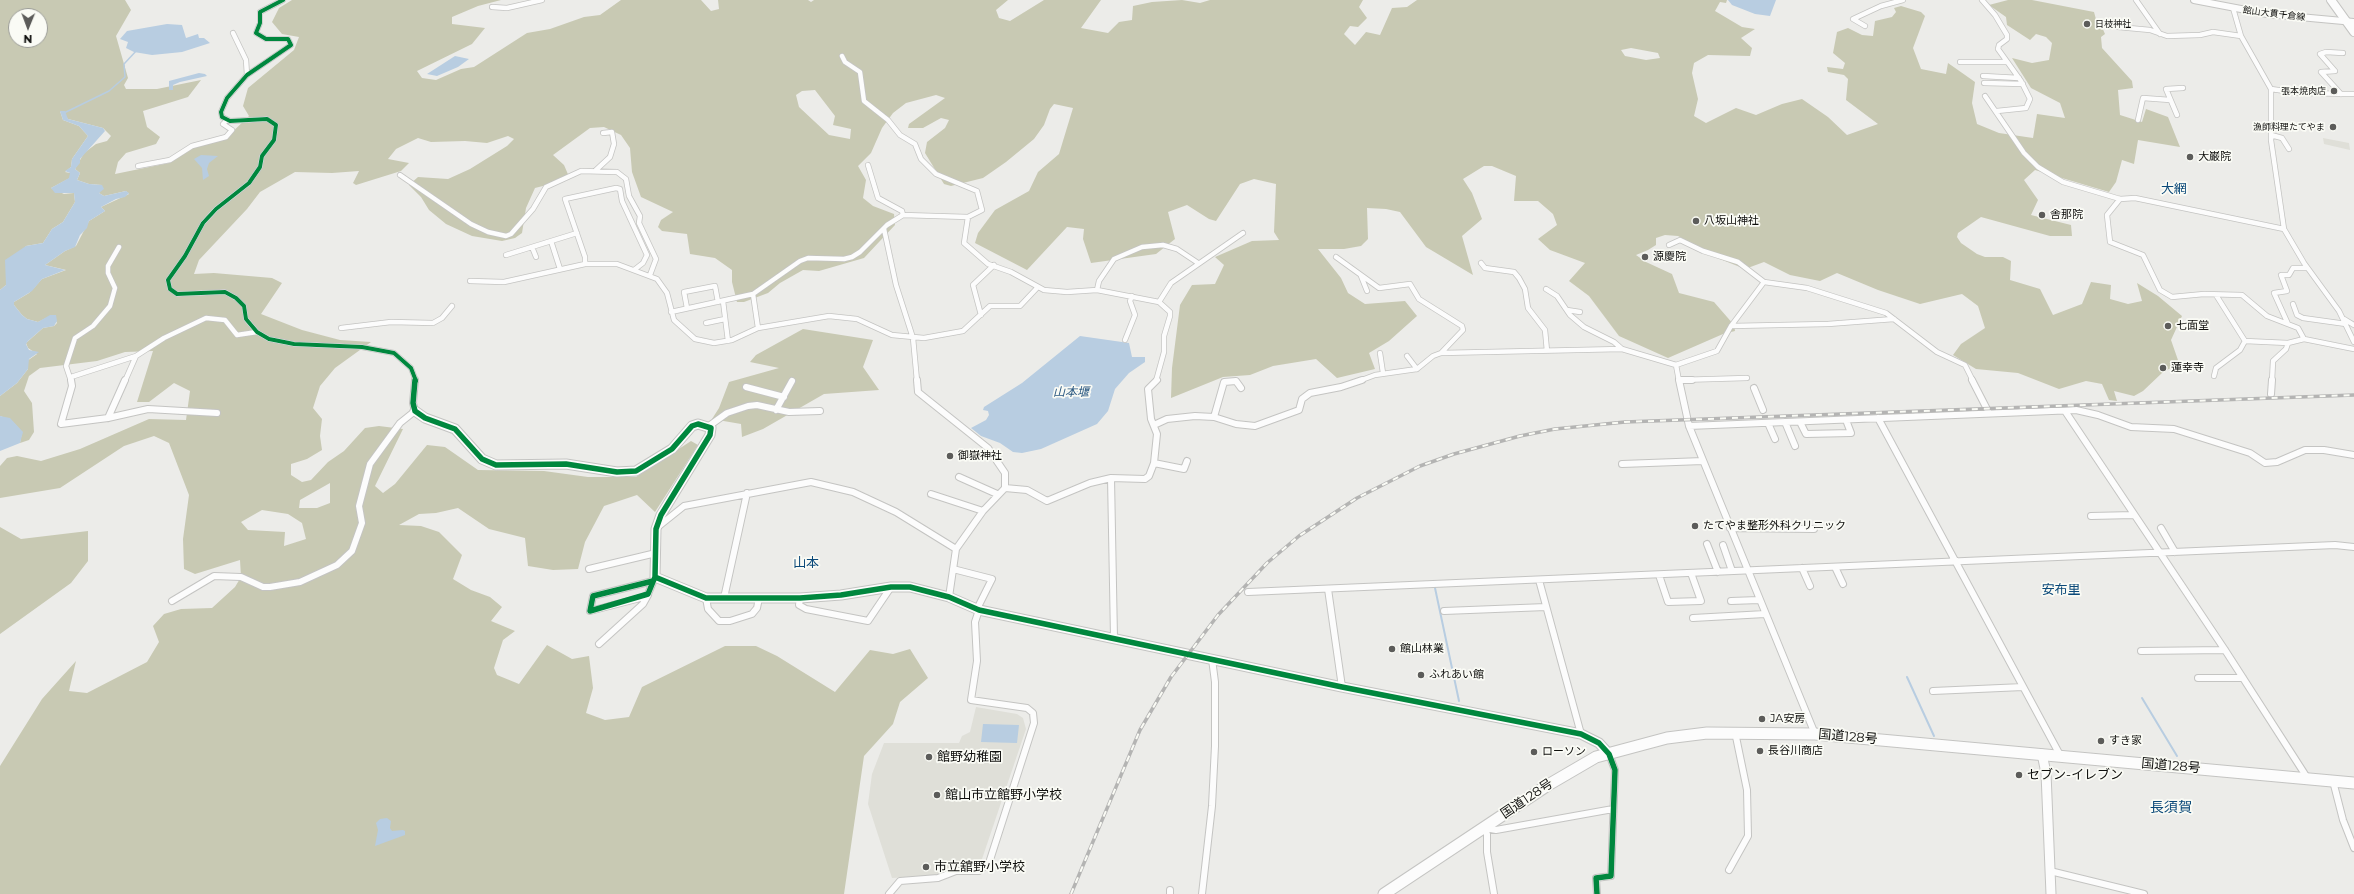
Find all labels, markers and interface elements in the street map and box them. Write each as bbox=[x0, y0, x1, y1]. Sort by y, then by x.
street label: 館山大貫千倉線 bbox=[2242, 5, 2306, 23]
north arrow bbox=[8, 8, 48, 48]
marker: 日枝神社 bbox=[2082, 19, 2092, 29]
place label: 日枝神社 bbox=[2095, 19, 2131, 29]
text: N bbox=[23, 32, 32, 46]
place label: 張本焼肉店 bbox=[2281, 86, 2326, 96]
marker: 張本焼肉店 bbox=[2329, 86, 2339, 96]
place label: 漁師料理たてやま bbox=[2253, 122, 2325, 132]
marker: 漁師料理たてやま bbox=[2328, 122, 2338, 132]
place label: 大巌院 bbox=[2198, 150, 2231, 164]
marker: 大巌院 bbox=[2185, 152, 2195, 162]
district label: 大網 bbox=[2161, 181, 2187, 197]
place label: 舎那院 bbox=[2050, 208, 2083, 222]
marker: 舎那院 bbox=[2037, 210, 2047, 220]
place label: 八坂山神社 bbox=[1704, 214, 1759, 228]
marker: 八坂山神社 bbox=[1691, 216, 1701, 226]
place label: 源慶院 bbox=[1653, 250, 1686, 264]
marker: 源慶院 bbox=[1640, 252, 1650, 262]
place label: 七面堂 bbox=[2176, 319, 2209, 333]
marker: 七面堂 bbox=[2163, 321, 2173, 331]
place label: 蓮幸寺 bbox=[2171, 361, 2204, 375]
marker: 蓮幸寺 bbox=[2158, 363, 2168, 373]
water label: 山本堰 bbox=[1053, 385, 1089, 399]
place label: 御嶽神社 bbox=[958, 449, 1002, 463]
marker: 御嶽神社 bbox=[945, 451, 955, 461]
place label: たてやま整形外科クリニック bbox=[1703, 519, 1846, 533]
marker: たてやま整形外科クリニック bbox=[1690, 521, 1700, 531]
district label: 山本 bbox=[793, 555, 819, 571]
district label: 安布里 bbox=[2042, 582, 2080, 598]
place label: 館山林業 bbox=[1400, 642, 1444, 656]
marker: 館山林業 bbox=[1387, 644, 1397, 654]
place label: ふれあい館 bbox=[1429, 668, 1484, 682]
marker: ふれあい館 bbox=[1416, 670, 1426, 680]
place label: JA安房 bbox=[1770, 712, 1805, 726]
marker: JA安房 bbox=[1757, 714, 1767, 724]
street label: 国道128号 bbox=[1818, 727, 1878, 747]
place label: すき家 bbox=[2109, 734, 2142, 748]
marker: すき家 bbox=[2096, 736, 2106, 746]
place label: 長谷川商店 bbox=[1768, 744, 1823, 758]
place label: ローソン bbox=[1542, 745, 1586, 759]
marker: 長谷川商店 bbox=[1755, 746, 1765, 756]
marker: ローソン bbox=[1529, 747, 1539, 757]
place label: 館野幼稚園 bbox=[937, 749, 1002, 765]
marker: 館野幼稚園 bbox=[924, 752, 934, 762]
street label: 国道128号 bbox=[2141, 756, 2201, 776]
place label: セブン-イレブン bbox=[2027, 767, 2123, 783]
marker: セブン-イレブン bbox=[2014, 770, 2024, 780]
street label: 国道128号 bbox=[1498, 776, 1556, 822]
place label: 館山市立館野小学校 bbox=[945, 787, 1062, 803]
marker: 館山市立館野小学校 bbox=[932, 790, 942, 800]
district label: 長須賀 bbox=[2150, 800, 2192, 816]
place label: 市立舘野小学校 bbox=[934, 859, 1025, 875]
marker: 市立舘野小学校 bbox=[921, 862, 931, 872]

